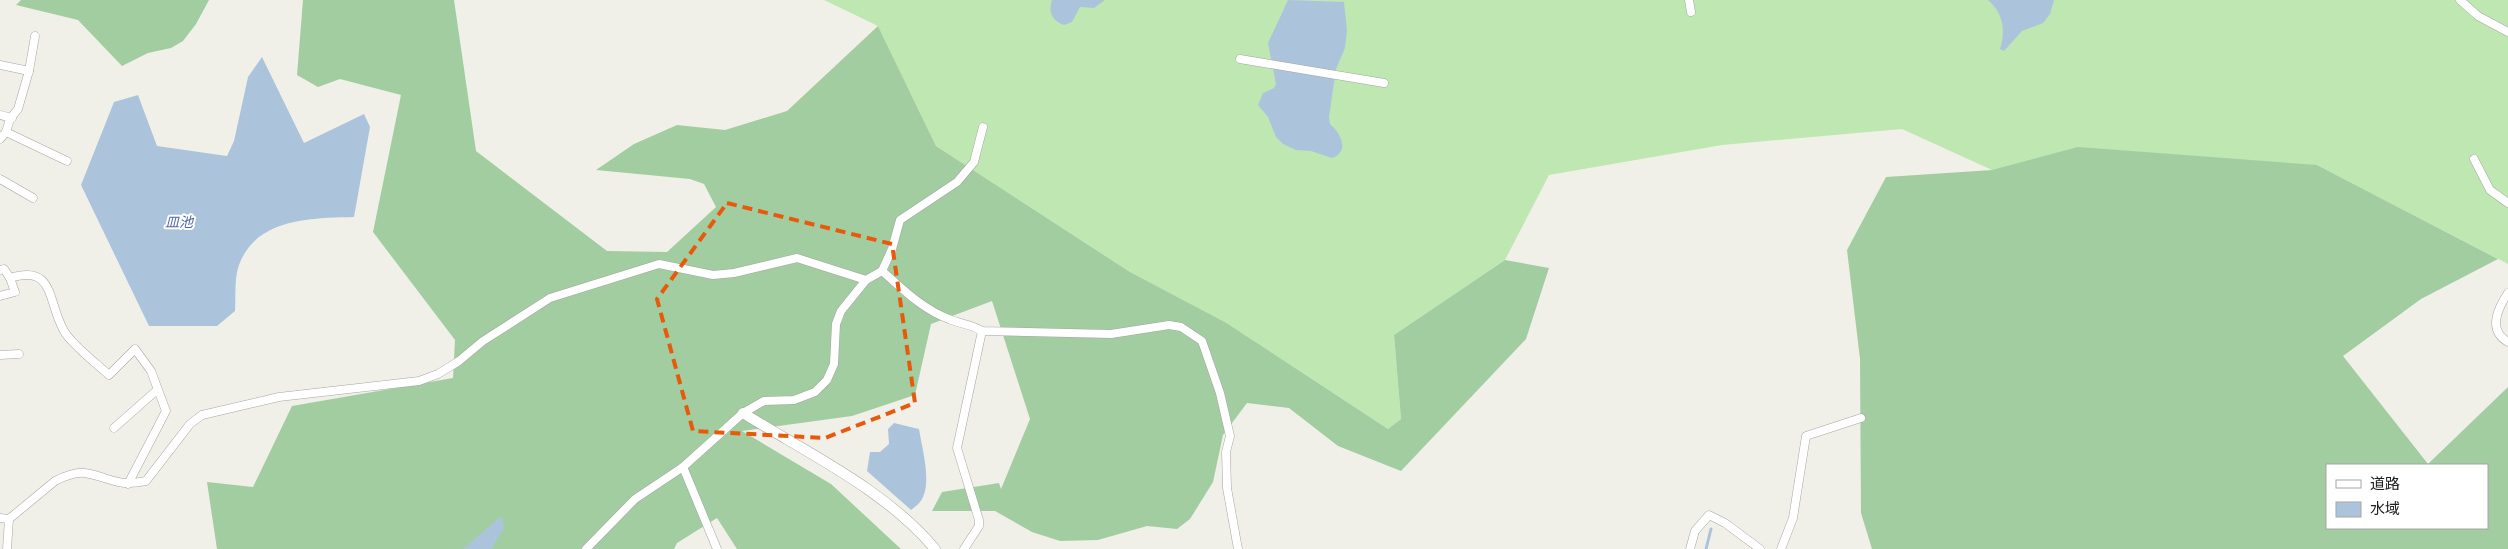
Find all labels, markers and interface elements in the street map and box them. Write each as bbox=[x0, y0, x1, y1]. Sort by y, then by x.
water label: 皿池 bbox=[165, 213, 195, 230]
legend bbox=[2326, 464, 2488, 529]
text: 道路 bbox=[2370, 474, 2400, 493]
text: 水域 bbox=[2370, 499, 2400, 518]

